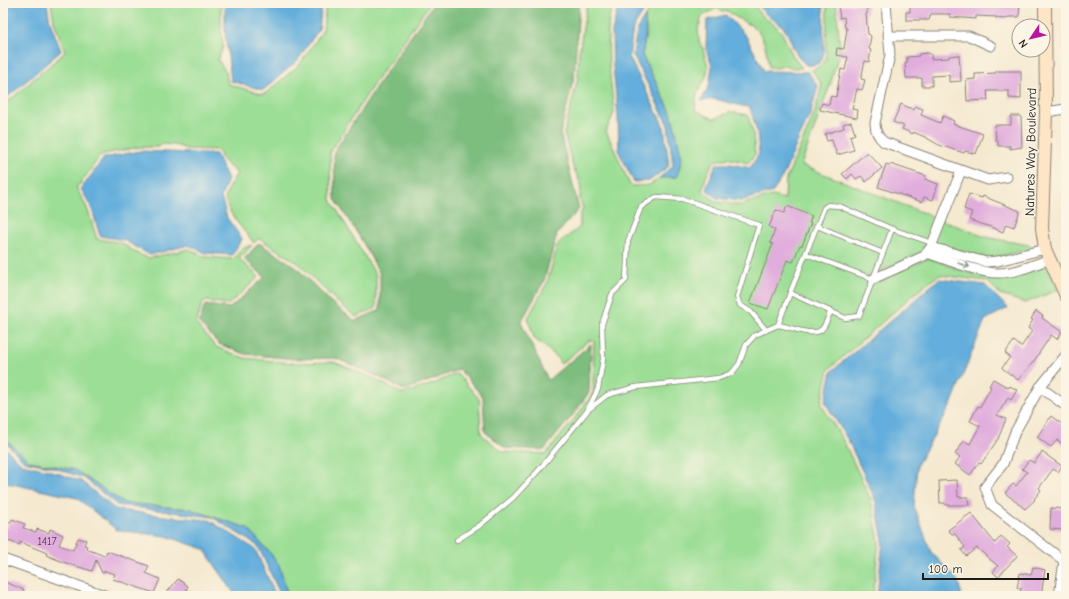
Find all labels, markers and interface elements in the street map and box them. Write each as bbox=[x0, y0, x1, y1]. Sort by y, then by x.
north arrow bbox=[1011, 18, 1051, 58]
text: N bbox=[1016, 37, 1031, 50]
street label: Natures Way Boulevard bbox=[1022, 88, 1039, 216]
one-way arrow bbox=[958, 262, 971, 269]
house number: 1417 bbox=[37, 535, 57, 548]
scale bar bbox=[923, 555, 1048, 581]
text: 100 m bbox=[929, 562, 962, 576]

